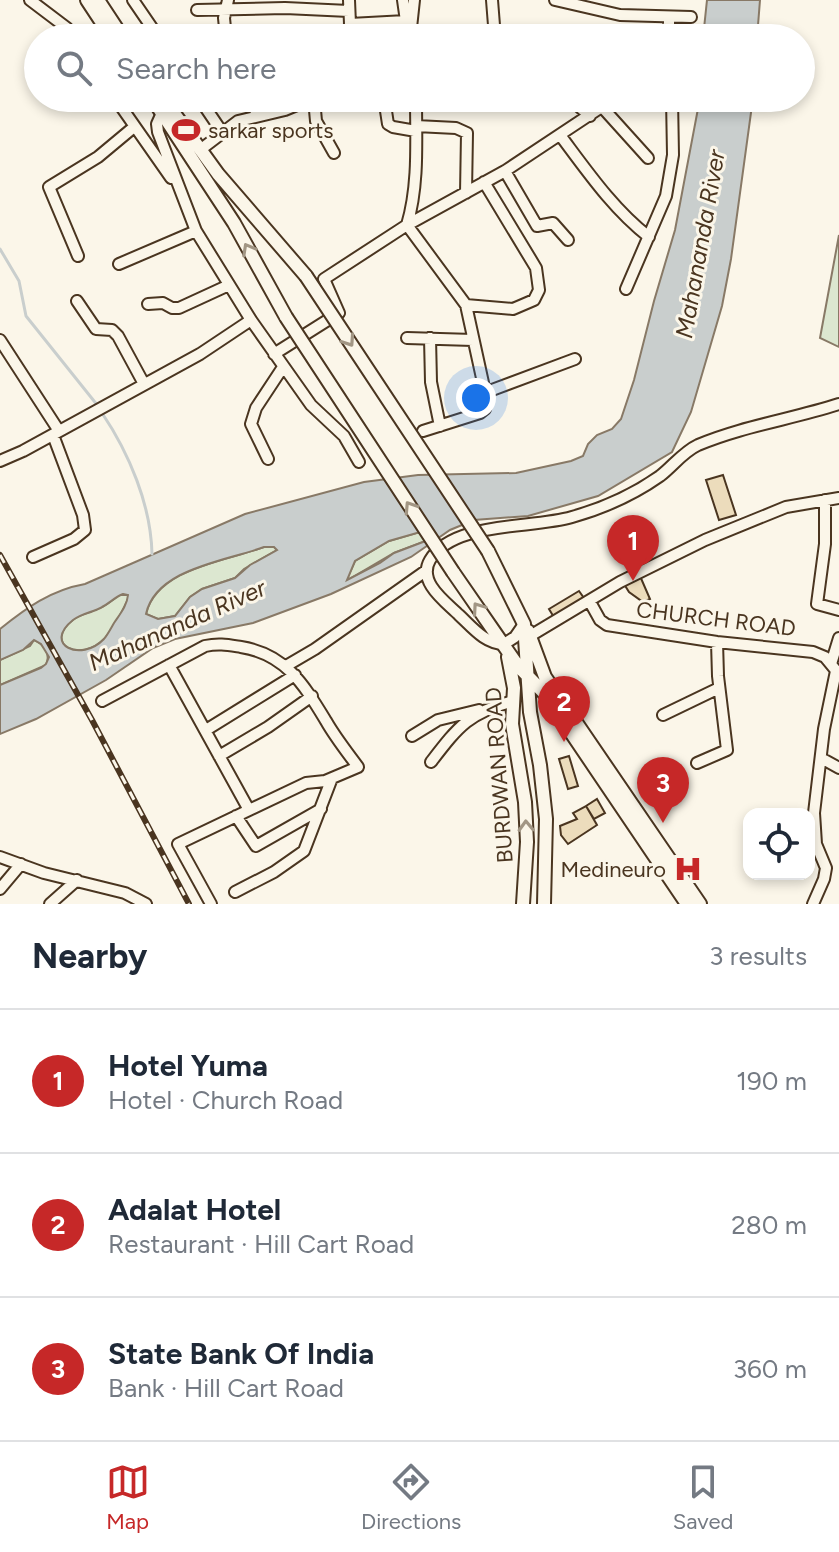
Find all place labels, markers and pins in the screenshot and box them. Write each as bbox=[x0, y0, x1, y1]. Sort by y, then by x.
sports icon: sarkar sports bbox=[171, 115, 201, 145]
place label: sarkar sports bbox=[208, 117, 333, 144]
pin: 1 bbox=[607, 515, 659, 581]
pin: 2 bbox=[538, 676, 590, 742]
pin: 3 bbox=[637, 757, 689, 823]
hospital icon: Medineuro bbox=[673, 854, 703, 884]
place label: Medineuro bbox=[561, 856, 666, 883]

